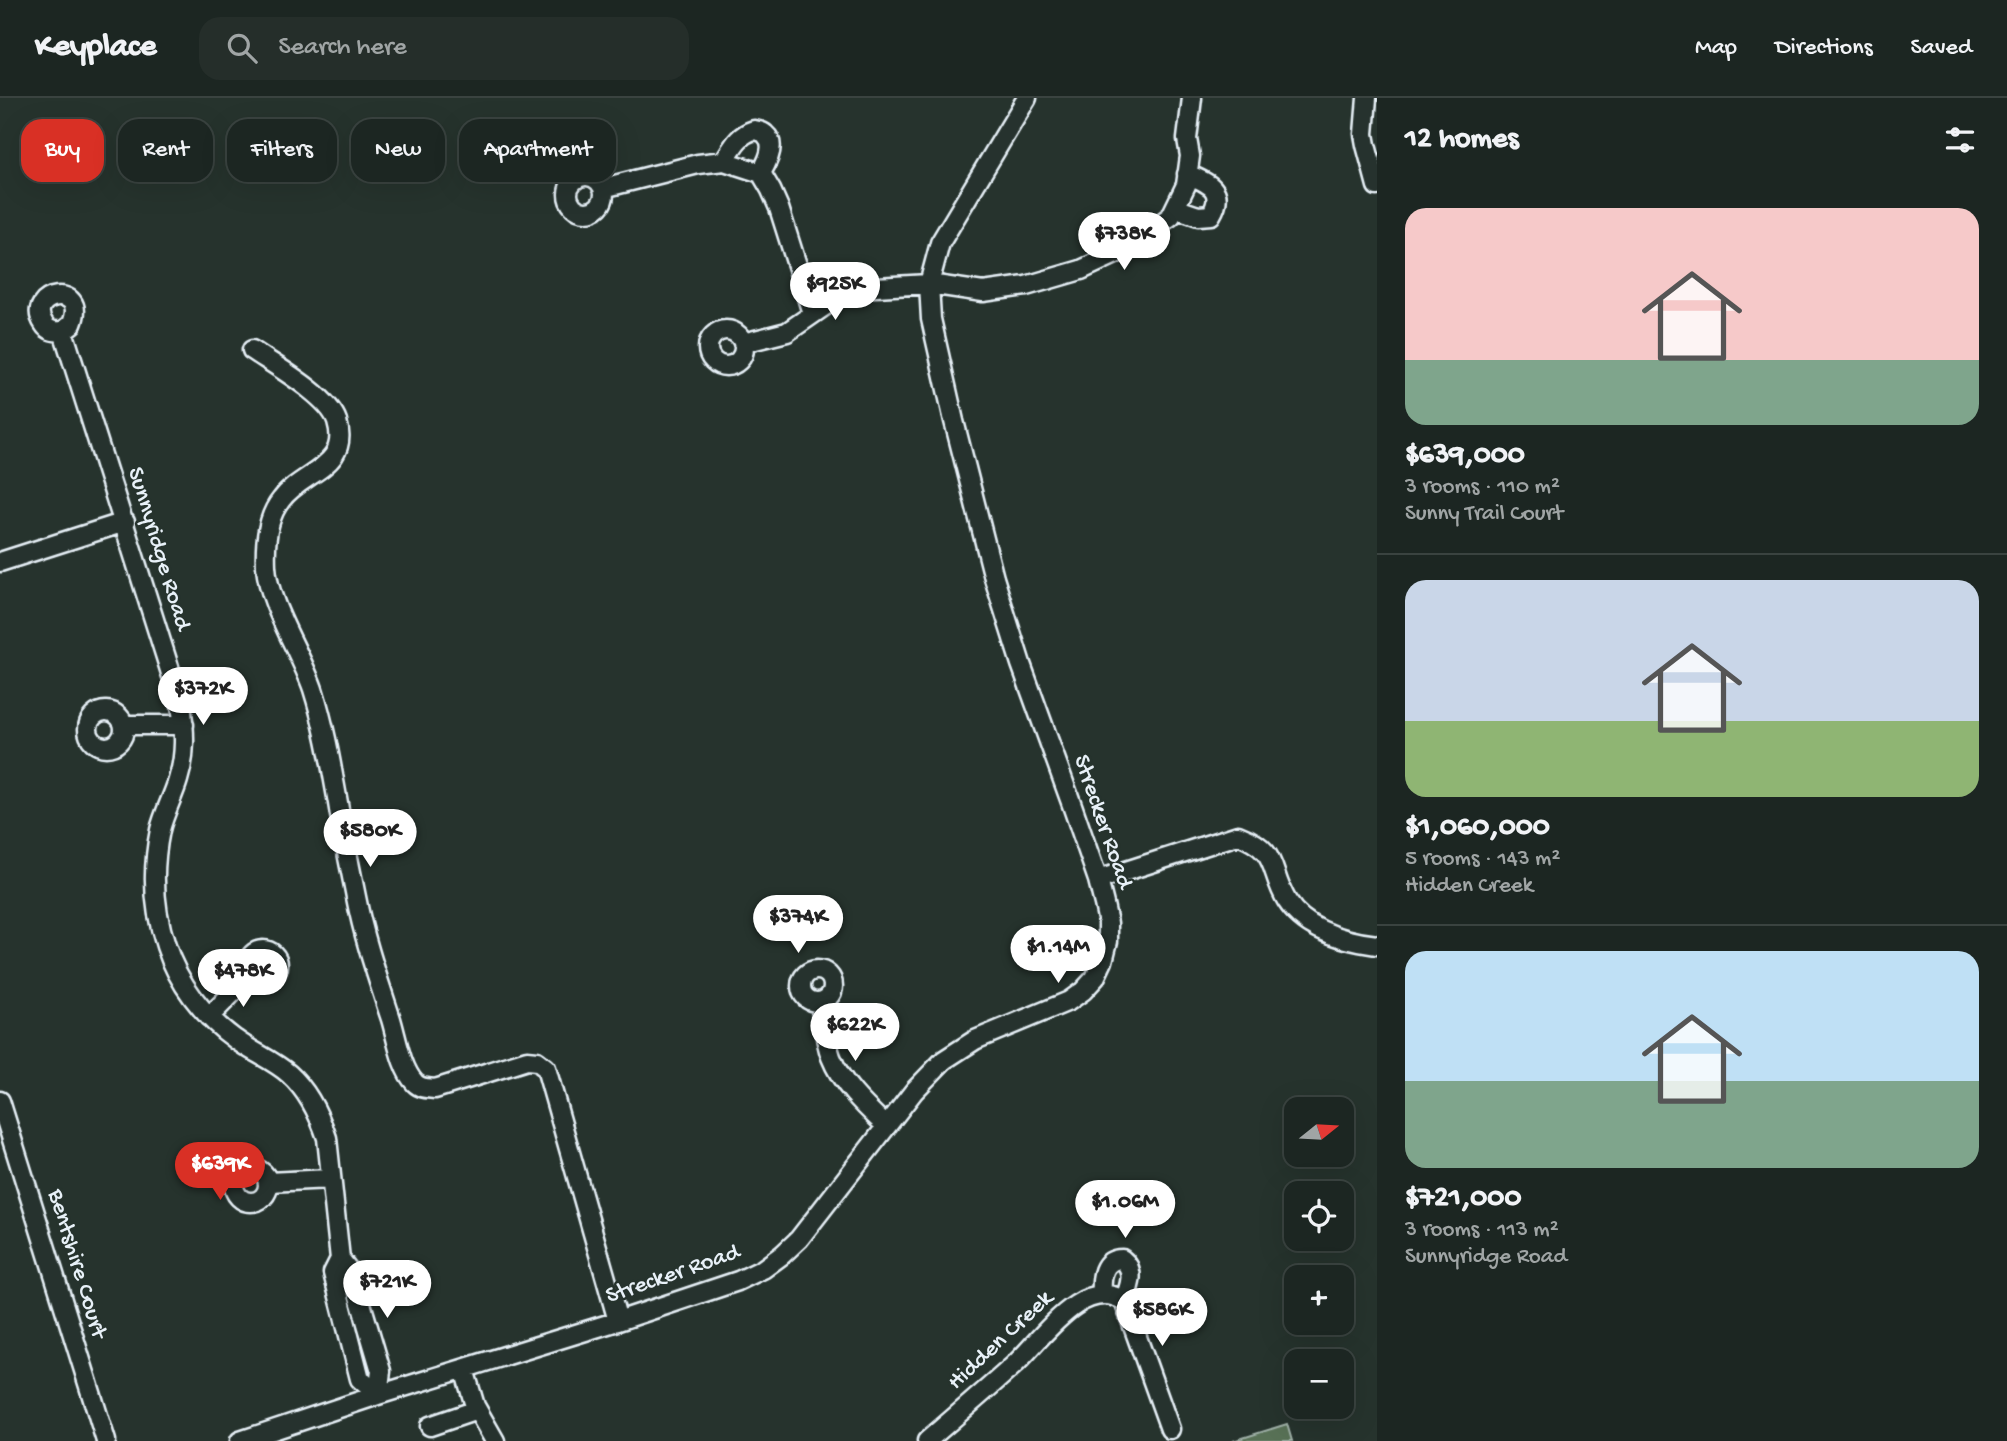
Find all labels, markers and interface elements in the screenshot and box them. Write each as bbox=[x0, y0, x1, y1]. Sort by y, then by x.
search box bbox=[199, 17, 689, 80]
text: Keyplace bbox=[35, 29, 157, 67]
icon: search bbox=[223, 29, 261, 67]
text: Search here bbox=[279, 33, 407, 64]
text: Map bbox=[1695, 34, 1737, 63]
text: Directions bbox=[1775, 34, 1873, 63]
text: Saved bbox=[1911, 34, 1972, 63]
chip: Buy bbox=[21, 119, 104, 182]
chip: Rent bbox=[118, 119, 213, 182]
chip: Filters bbox=[227, 119, 337, 182]
chip: New bbox=[351, 119, 445, 182]
chip: Apartment bbox=[459, 119, 616, 182]
icon: filters bbox=[1941, 121, 1979, 159]
text: 12 homes bbox=[1405, 123, 1518, 158]
pin: $738K bbox=[1075, 212, 1173, 272]
text: $738K bbox=[1094, 221, 1154, 248]
icon: home bbox=[1629, 253, 1755, 379]
pin: $925K bbox=[786, 262, 884, 322]
text: $925K bbox=[806, 271, 864, 298]
text: $639,000 bbox=[1405, 439, 1525, 474]
street label: Sunnyridge Road bbox=[119, 464, 197, 636]
text: 3 rooms · 110 m² bbox=[1405, 474, 1560, 501]
text: Sunny Trail Court bbox=[1405, 501, 1563, 528]
icon: home bbox=[1629, 625, 1755, 751]
pin: $372K bbox=[154, 668, 252, 727]
text: $372K bbox=[174, 676, 232, 703]
street label: Strecker Road bbox=[1066, 751, 1139, 895]
pin: $580K bbox=[321, 810, 419, 869]
text: $1,060,000 bbox=[1405, 811, 1550, 846]
text: $580K bbox=[340, 818, 400, 845]
text: 5 rooms · 143 m² bbox=[1405, 846, 1560, 873]
text: Hidden Creek bbox=[1405, 873, 1533, 900]
pin: $374K bbox=[749, 896, 847, 955]
text: $374K bbox=[769, 904, 827, 931]
pin: $1.14M bbox=[1001, 926, 1115, 985]
text: $1.14M bbox=[1027, 934, 1089, 961]
pin: $478K bbox=[194, 950, 292, 1009]
text: $478K bbox=[214, 958, 272, 985]
icon: home bbox=[1629, 996, 1755, 1122]
pin: $622K bbox=[806, 1004, 904, 1063]
text: $622K bbox=[826, 1012, 884, 1039]
north arrow bbox=[1284, 1097, 1354, 1167]
map controls bbox=[1284, 1097, 1354, 1419]
pin: $639K bbox=[171, 1142, 269, 1202]
text: $639K bbox=[191, 1151, 249, 1178]
pin: $1.06M bbox=[1068, 1180, 1182, 1240]
button: locate bbox=[1284, 1181, 1354, 1251]
text: $721,000 bbox=[1405, 1182, 1521, 1217]
street label: Bentshire Court bbox=[39, 1185, 113, 1344]
text: $1.06M bbox=[1091, 1189, 1159, 1216]
text: 3 rooms · 113 m² bbox=[1405, 1217, 1559, 1244]
street label: Strecker Road bbox=[602, 1238, 746, 1311]
text: Sunnyridge Road bbox=[1405, 1244, 1567, 1271]
pin: $721K bbox=[338, 1260, 436, 1320]
button: + bbox=[1284, 1265, 1354, 1335]
text: $721K bbox=[359, 1269, 415, 1296]
street label: Hidden Creek bbox=[942, 1283, 1061, 1397]
pin: $586K bbox=[1113, 1288, 1211, 1348]
text: $586K bbox=[1132, 1297, 1192, 1324]
button: − bbox=[1284, 1349, 1354, 1419]

